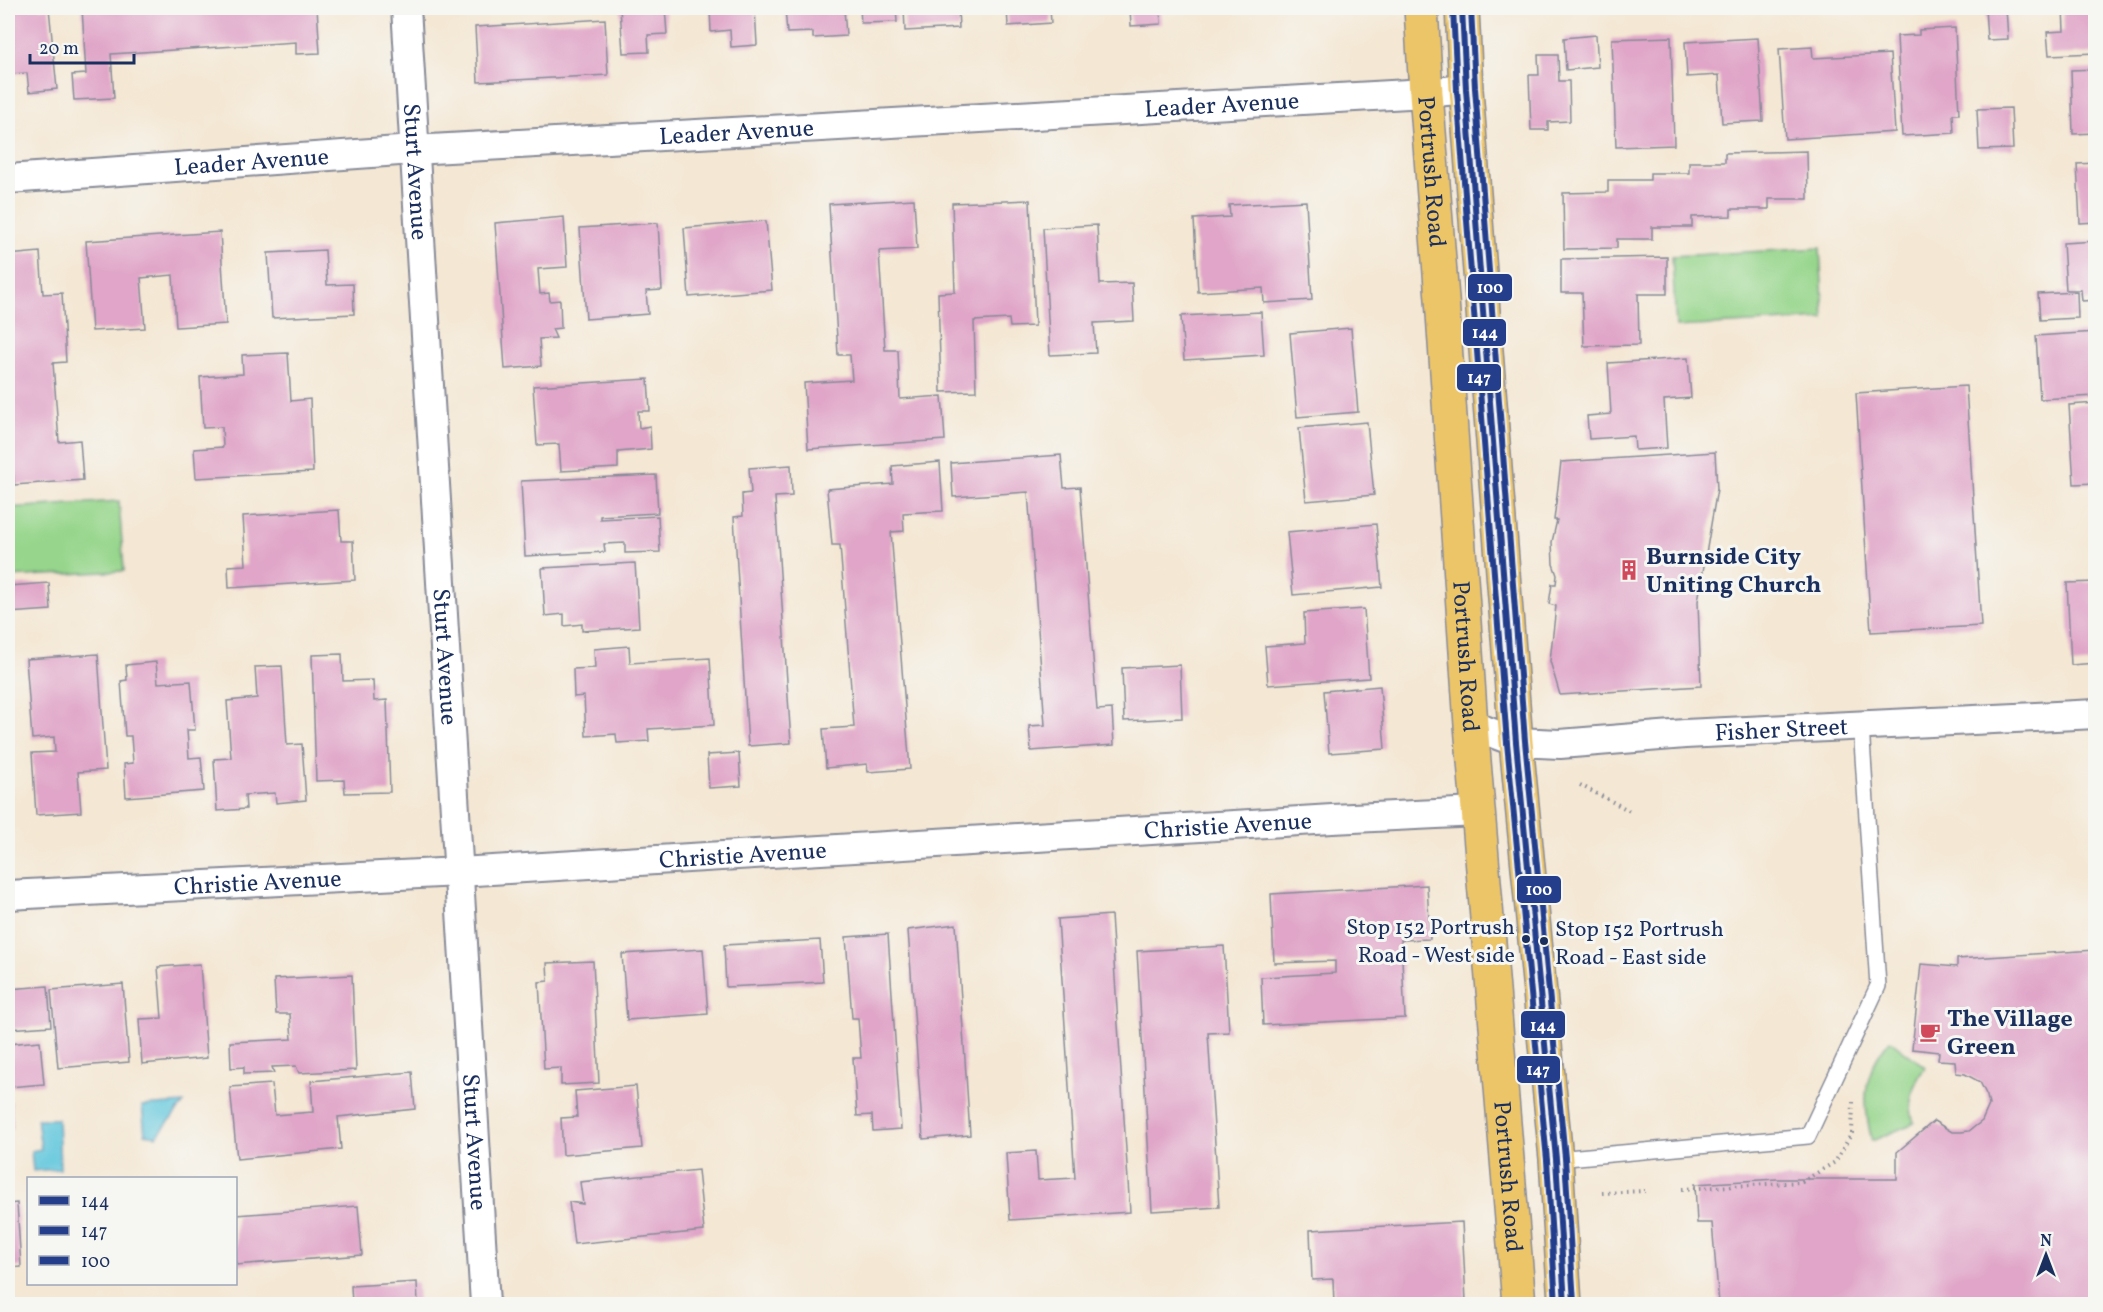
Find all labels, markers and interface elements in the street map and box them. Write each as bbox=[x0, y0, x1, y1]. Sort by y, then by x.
scale bar bbox=[30, 27, 134, 65]
text: 20 m bbox=[39, 37, 79, 62]
street label: Leader Avenue bbox=[1143, 85, 1300, 128]
street label: Portrush Road bbox=[1407, 95, 1453, 249]
street label: Sturt Avenue bbox=[393, 102, 435, 241]
street label: Leader Avenue bbox=[658, 112, 815, 155]
street label: Leader Avenue bbox=[173, 141, 330, 186]
line badge: 100 bbox=[1467, 273, 1513, 302]
text: 100 bbox=[1477, 278, 1503, 300]
line badge: 144 bbox=[1462, 318, 1507, 347]
text: 144 bbox=[1472, 323, 1498, 345]
line badge: 147 bbox=[1456, 363, 1502, 392]
text: 147 bbox=[1467, 368, 1491, 390]
place label: Burnside City Uniting Church bbox=[1646, 541, 1821, 603]
building icon: Burnside City Uniting Church bbox=[1617, 558, 1641, 582]
street label: Portrush Road bbox=[1442, 580, 1487, 734]
street label: Sturt Avenue bbox=[422, 587, 465, 726]
street label: Fisher Street bbox=[1714, 711, 1849, 752]
street label: Christie Avenue bbox=[1143, 805, 1313, 849]
street label: Christie Avenue bbox=[658, 835, 828, 879]
street label: Christie Avenue bbox=[173, 863, 343, 906]
line badge: 100 bbox=[1516, 875, 1562, 904]
text: 100 bbox=[1526, 880, 1552, 902]
place label: Stop 152 Portrush Road - West side bbox=[1346, 913, 1515, 972]
place label: Stop 152 Portrush Road - East side bbox=[1555, 915, 1724, 974]
marker: Stop 152 Portrush Road - West side bbox=[1520, 933, 1532, 945]
marker: Stop 152 Portrush Road - East side bbox=[1538, 935, 1550, 947]
place label: The Village Green bbox=[1947, 1003, 2073, 1065]
line badge: 144 bbox=[1520, 1010, 1566, 1039]
text: 144 bbox=[1530, 1016, 1556, 1038]
cafe icon: The Village Green bbox=[1918, 1020, 1942, 1044]
line badge: 147 bbox=[1516, 1055, 1561, 1084]
text: 147 bbox=[1526, 1060, 1550, 1082]
street label: Sturt Avenue bbox=[452, 1073, 494, 1211]
street label: Portrush Road bbox=[1483, 1100, 1530, 1254]
legend bbox=[27, 1177, 237, 1285]
text: 144 bbox=[81, 1190, 109, 1215]
text: 147 bbox=[81, 1220, 107, 1245]
north arrow bbox=[2016, 1225, 2076, 1285]
text: N bbox=[2040, 1231, 2052, 1253]
text: 100 bbox=[81, 1250, 110, 1275]

